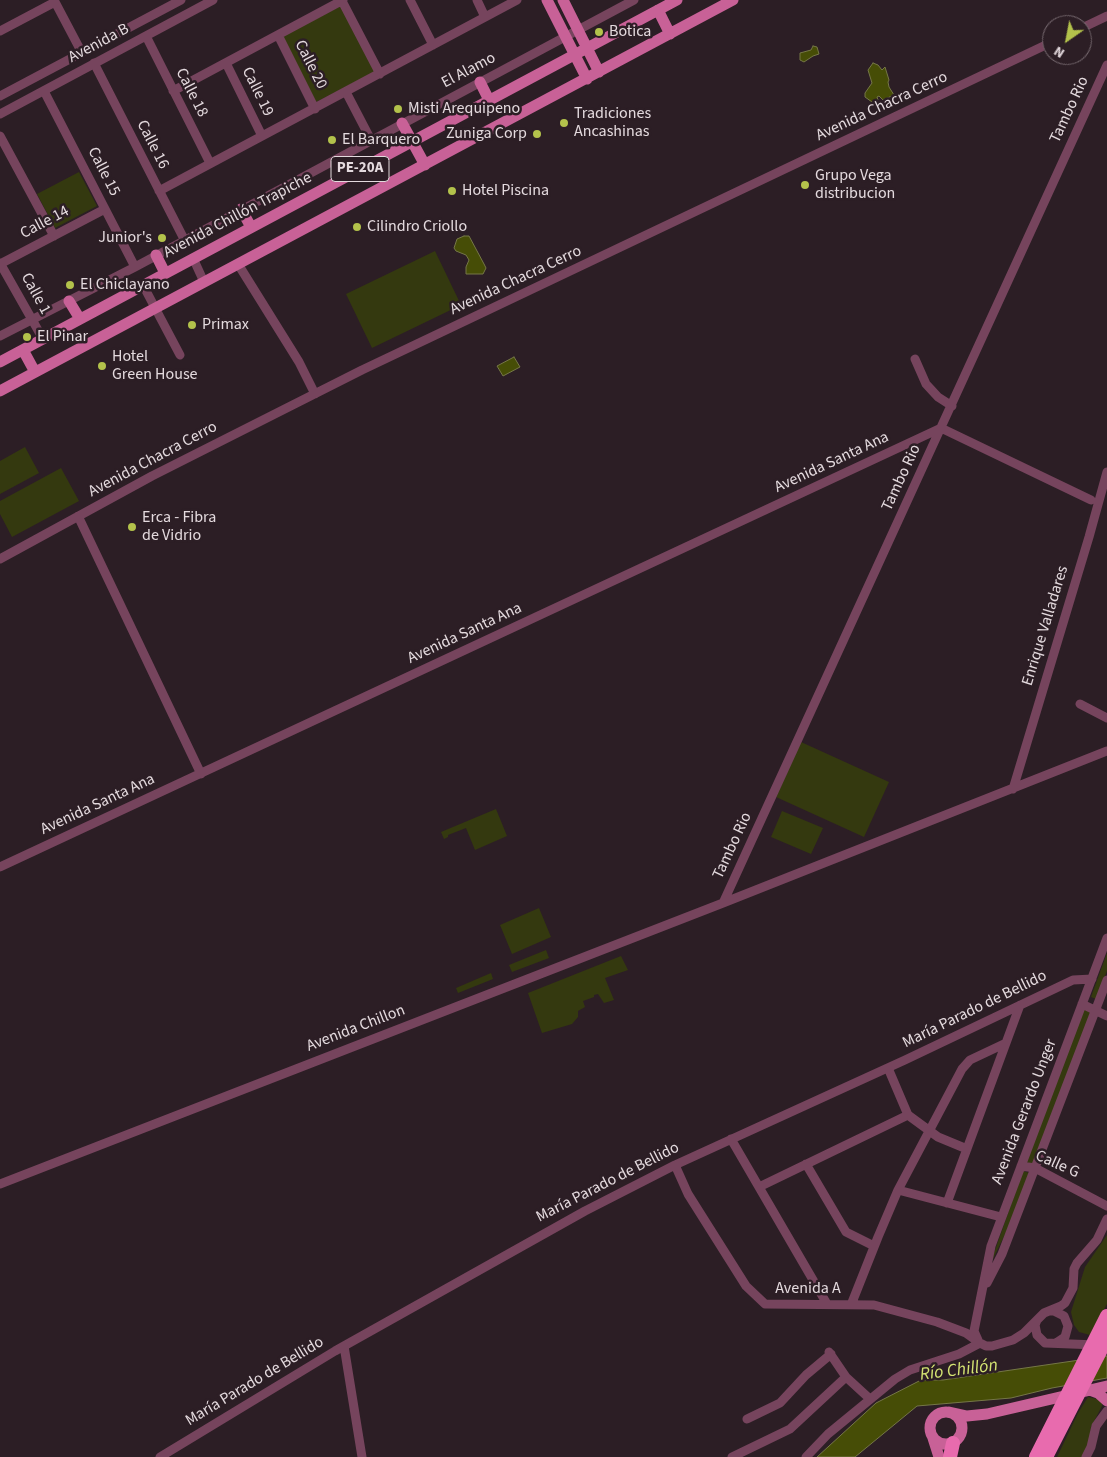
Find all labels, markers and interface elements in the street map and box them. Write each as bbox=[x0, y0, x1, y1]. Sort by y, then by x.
north arrow bbox=[1042, 15, 1092, 65]
street label: Avenida B bbox=[65, 20, 133, 68]
place label: Botica bbox=[609, 22, 651, 42]
marker: Botica bbox=[593, 26, 605, 38]
street label: Calle 20 bbox=[290, 37, 330, 93]
text: N bbox=[1050, 41, 1069, 63]
street label: El Alamo bbox=[439, 49, 499, 93]
street label: Calle 19 bbox=[237, 64, 277, 120]
street label: Calle 18 bbox=[171, 65, 211, 121]
street label: Avenida Chacra Cerro bbox=[813, 68, 951, 146]
street label: Tambo Rio bbox=[1046, 74, 1094, 146]
place label: Misti Arequipeno bbox=[408, 99, 520, 119]
marker: Misti Arequipeno bbox=[392, 103, 404, 115]
place label: Tradiciones Ancashinas bbox=[574, 104, 651, 142]
street label: Calle 16 bbox=[132, 117, 172, 173]
marker: Tradiciones Ancashinas bbox=[558, 117, 570, 129]
place label: Zuniga Corp bbox=[446, 124, 527, 144]
marker: Zuniga Corp bbox=[531, 128, 543, 140]
place label: El Barquero bbox=[342, 130, 420, 150]
marker: El Barquero bbox=[326, 134, 338, 146]
street label: Calle 15 bbox=[83, 144, 123, 200]
road number: PE-20A bbox=[331, 156, 389, 182]
place label: Grupo Vega distribucion bbox=[815, 166, 895, 204]
street label: Avenida Chillón Trapiche bbox=[161, 169, 315, 263]
marker: Grupo Vega distribucion bbox=[799, 179, 811, 191]
place label: Hotel Piscina bbox=[462, 181, 549, 201]
marker: Hotel Piscina bbox=[446, 185, 458, 197]
street label: Calle 14 bbox=[17, 202, 73, 244]
place label: Cilindro Criollo bbox=[367, 217, 467, 237]
marker: Cilindro Criollo bbox=[351, 221, 363, 233]
place label: Junior's bbox=[98, 228, 152, 248]
marker: Junior's bbox=[156, 232, 168, 244]
street label: Avenida Chacra Cerro bbox=[447, 242, 585, 320]
street label: Calle 1 bbox=[16, 270, 54, 318]
place label: El Chiclayano bbox=[80, 275, 170, 295]
marker: El Chiclayano bbox=[64, 279, 76, 291]
place label: Primax bbox=[202, 315, 249, 335]
marker: Primax bbox=[186, 319, 198, 331]
place label: El Pinar bbox=[37, 327, 88, 347]
marker: El Pinar bbox=[21, 331, 33, 343]
place label: Hotel Green House bbox=[112, 347, 198, 385]
marker: Hotel Green House bbox=[96, 360, 108, 372]
street label: Avenida Chacra Cerro bbox=[85, 418, 221, 502]
street label: Avenida Santa Ana bbox=[772, 428, 892, 498]
street label: Tambo Rio bbox=[878, 442, 926, 514]
place label: Erca - Fibra de Vidrio bbox=[142, 508, 216, 546]
marker: Erca - Fibra de Vidrio bbox=[126, 521, 138, 533]
street label: Enrique Valladares bbox=[1019, 564, 1073, 688]
street label: Avenida Santa Ana bbox=[405, 599, 525, 669]
street label: Avenida Santa Ana bbox=[38, 770, 158, 840]
street label: Tambo Rio bbox=[709, 810, 757, 882]
street label: María Parado de Bellido bbox=[900, 967, 1050, 1053]
street label: Avenida Chillon bbox=[304, 1001, 408, 1057]
street label: Avenida Gerardo Unger bbox=[988, 1037, 1062, 1187]
street label: María Parado de Bellido bbox=[533, 1139, 683, 1227]
street label: Calle G bbox=[1032, 1147, 1082, 1183]
street label: Avenida A bbox=[775, 1279, 841, 1299]
street label: María Parado de Bellido bbox=[182, 1333, 328, 1431]
water label: Río Chillón bbox=[919, 1356, 999, 1386]

